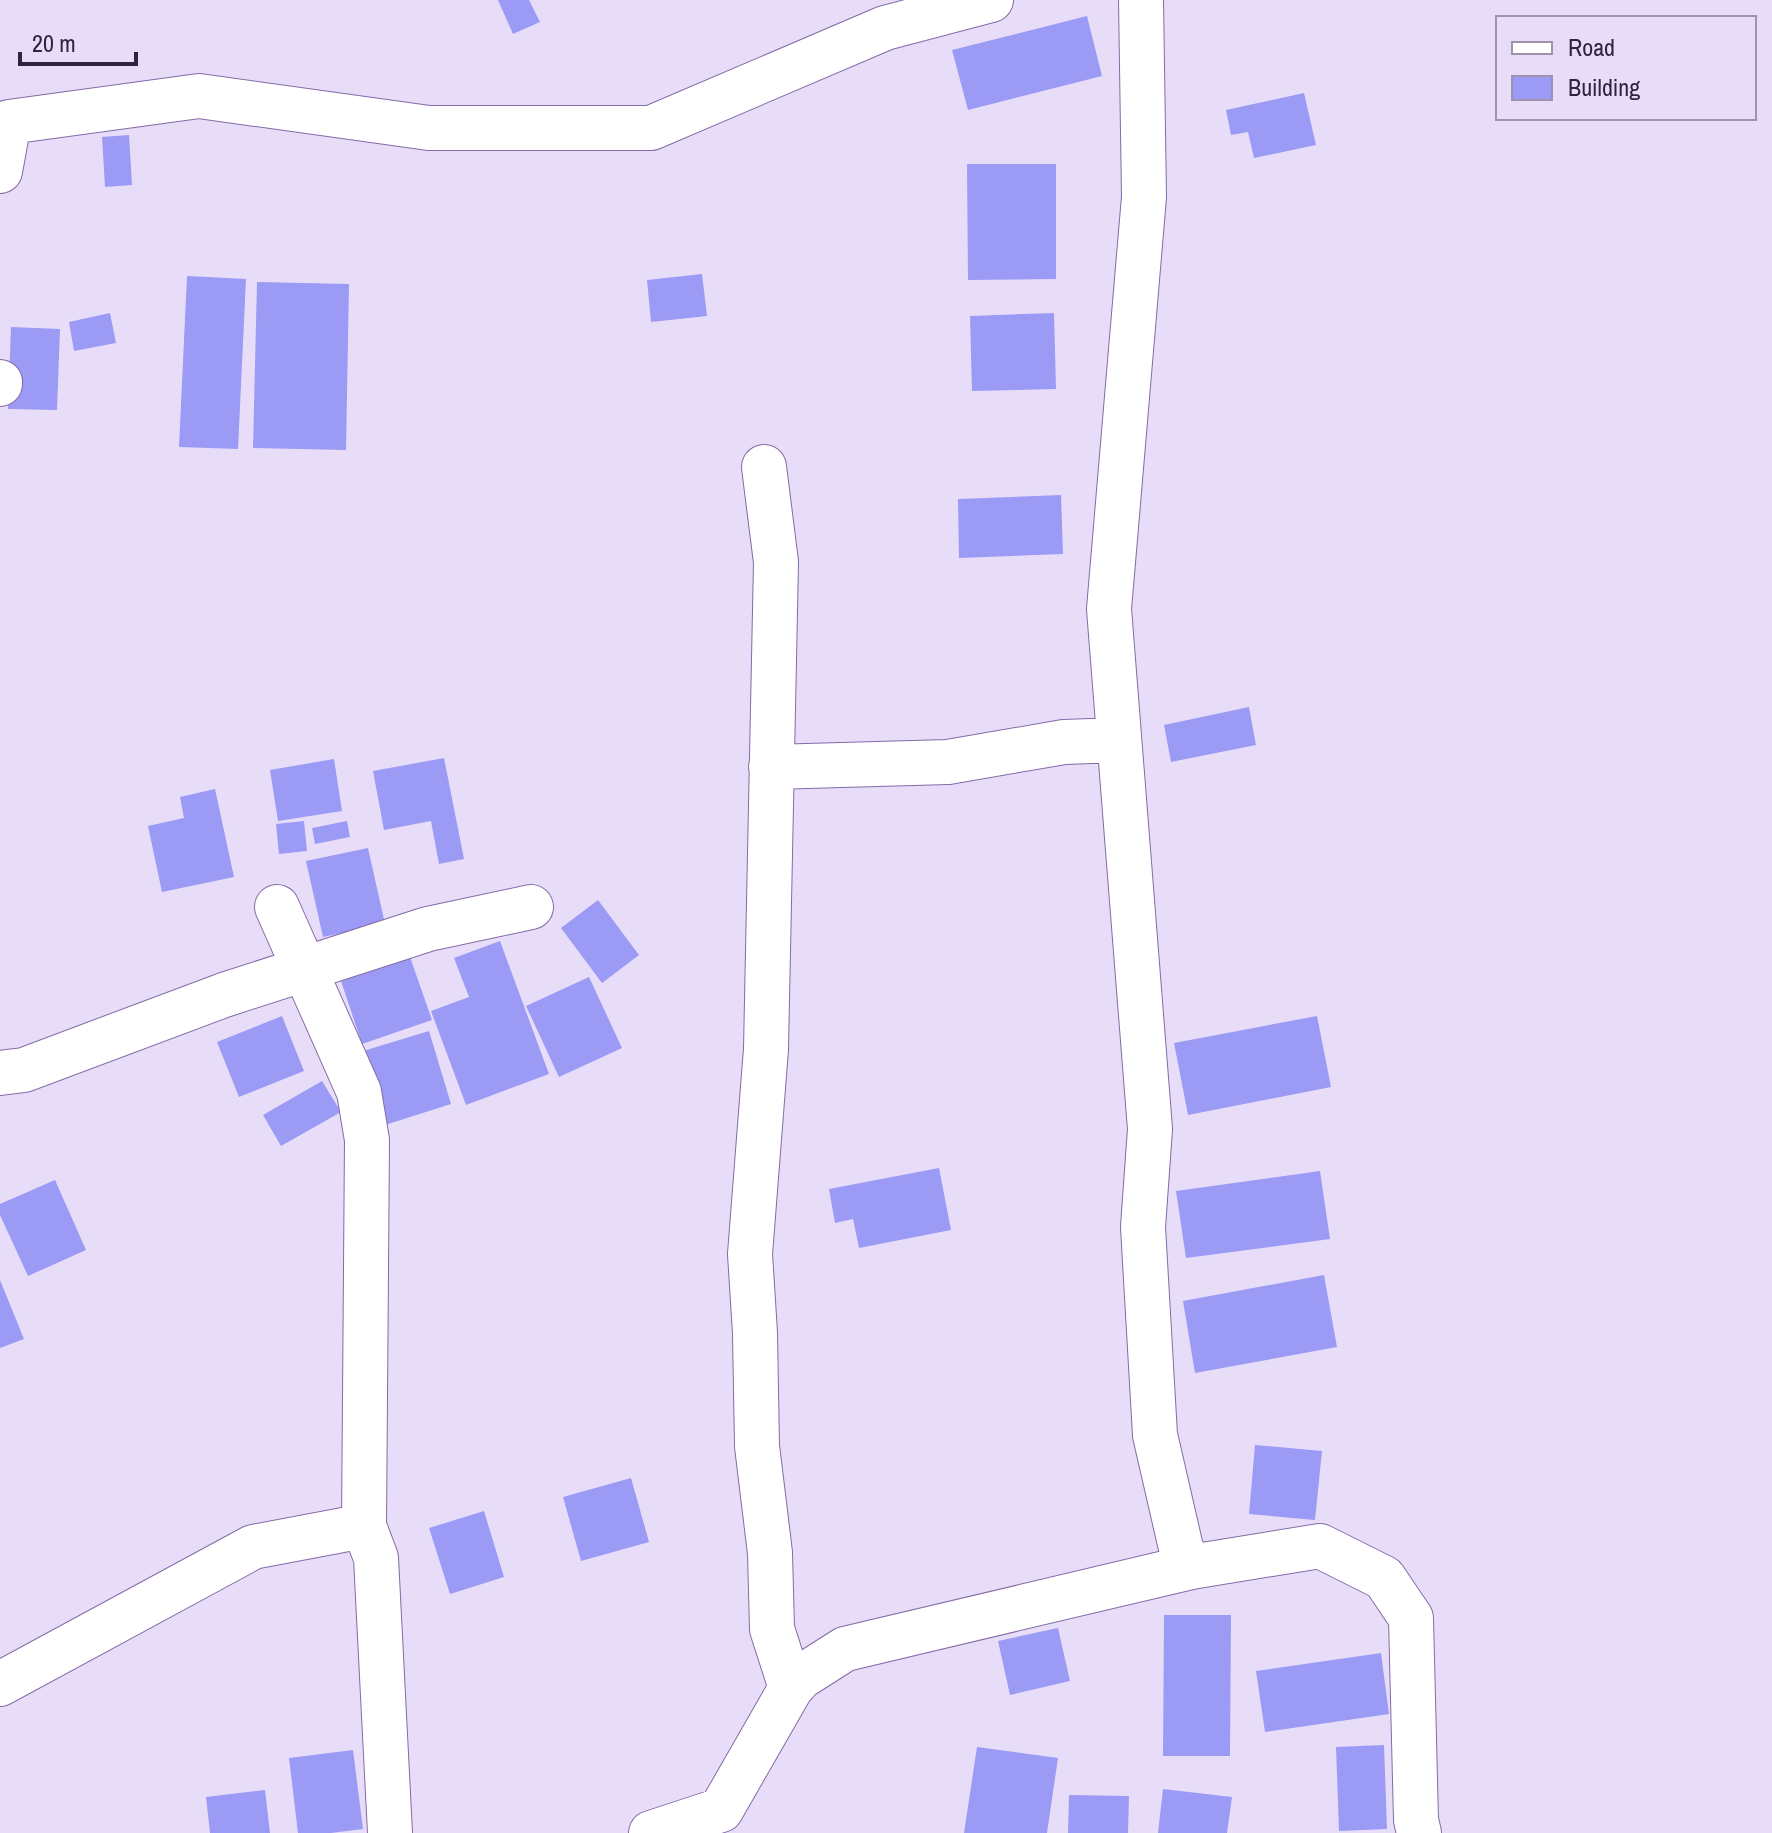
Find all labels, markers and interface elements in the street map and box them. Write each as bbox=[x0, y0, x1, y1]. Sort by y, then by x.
scale bar bbox=[20, 16, 136, 66]
legend bbox=[1496, 16, 1756, 120]
text: 20 m bbox=[32, 27, 76, 59]
text: Road bbox=[1568, 31, 1615, 63]
text: Building bbox=[1568, 71, 1640, 103]

